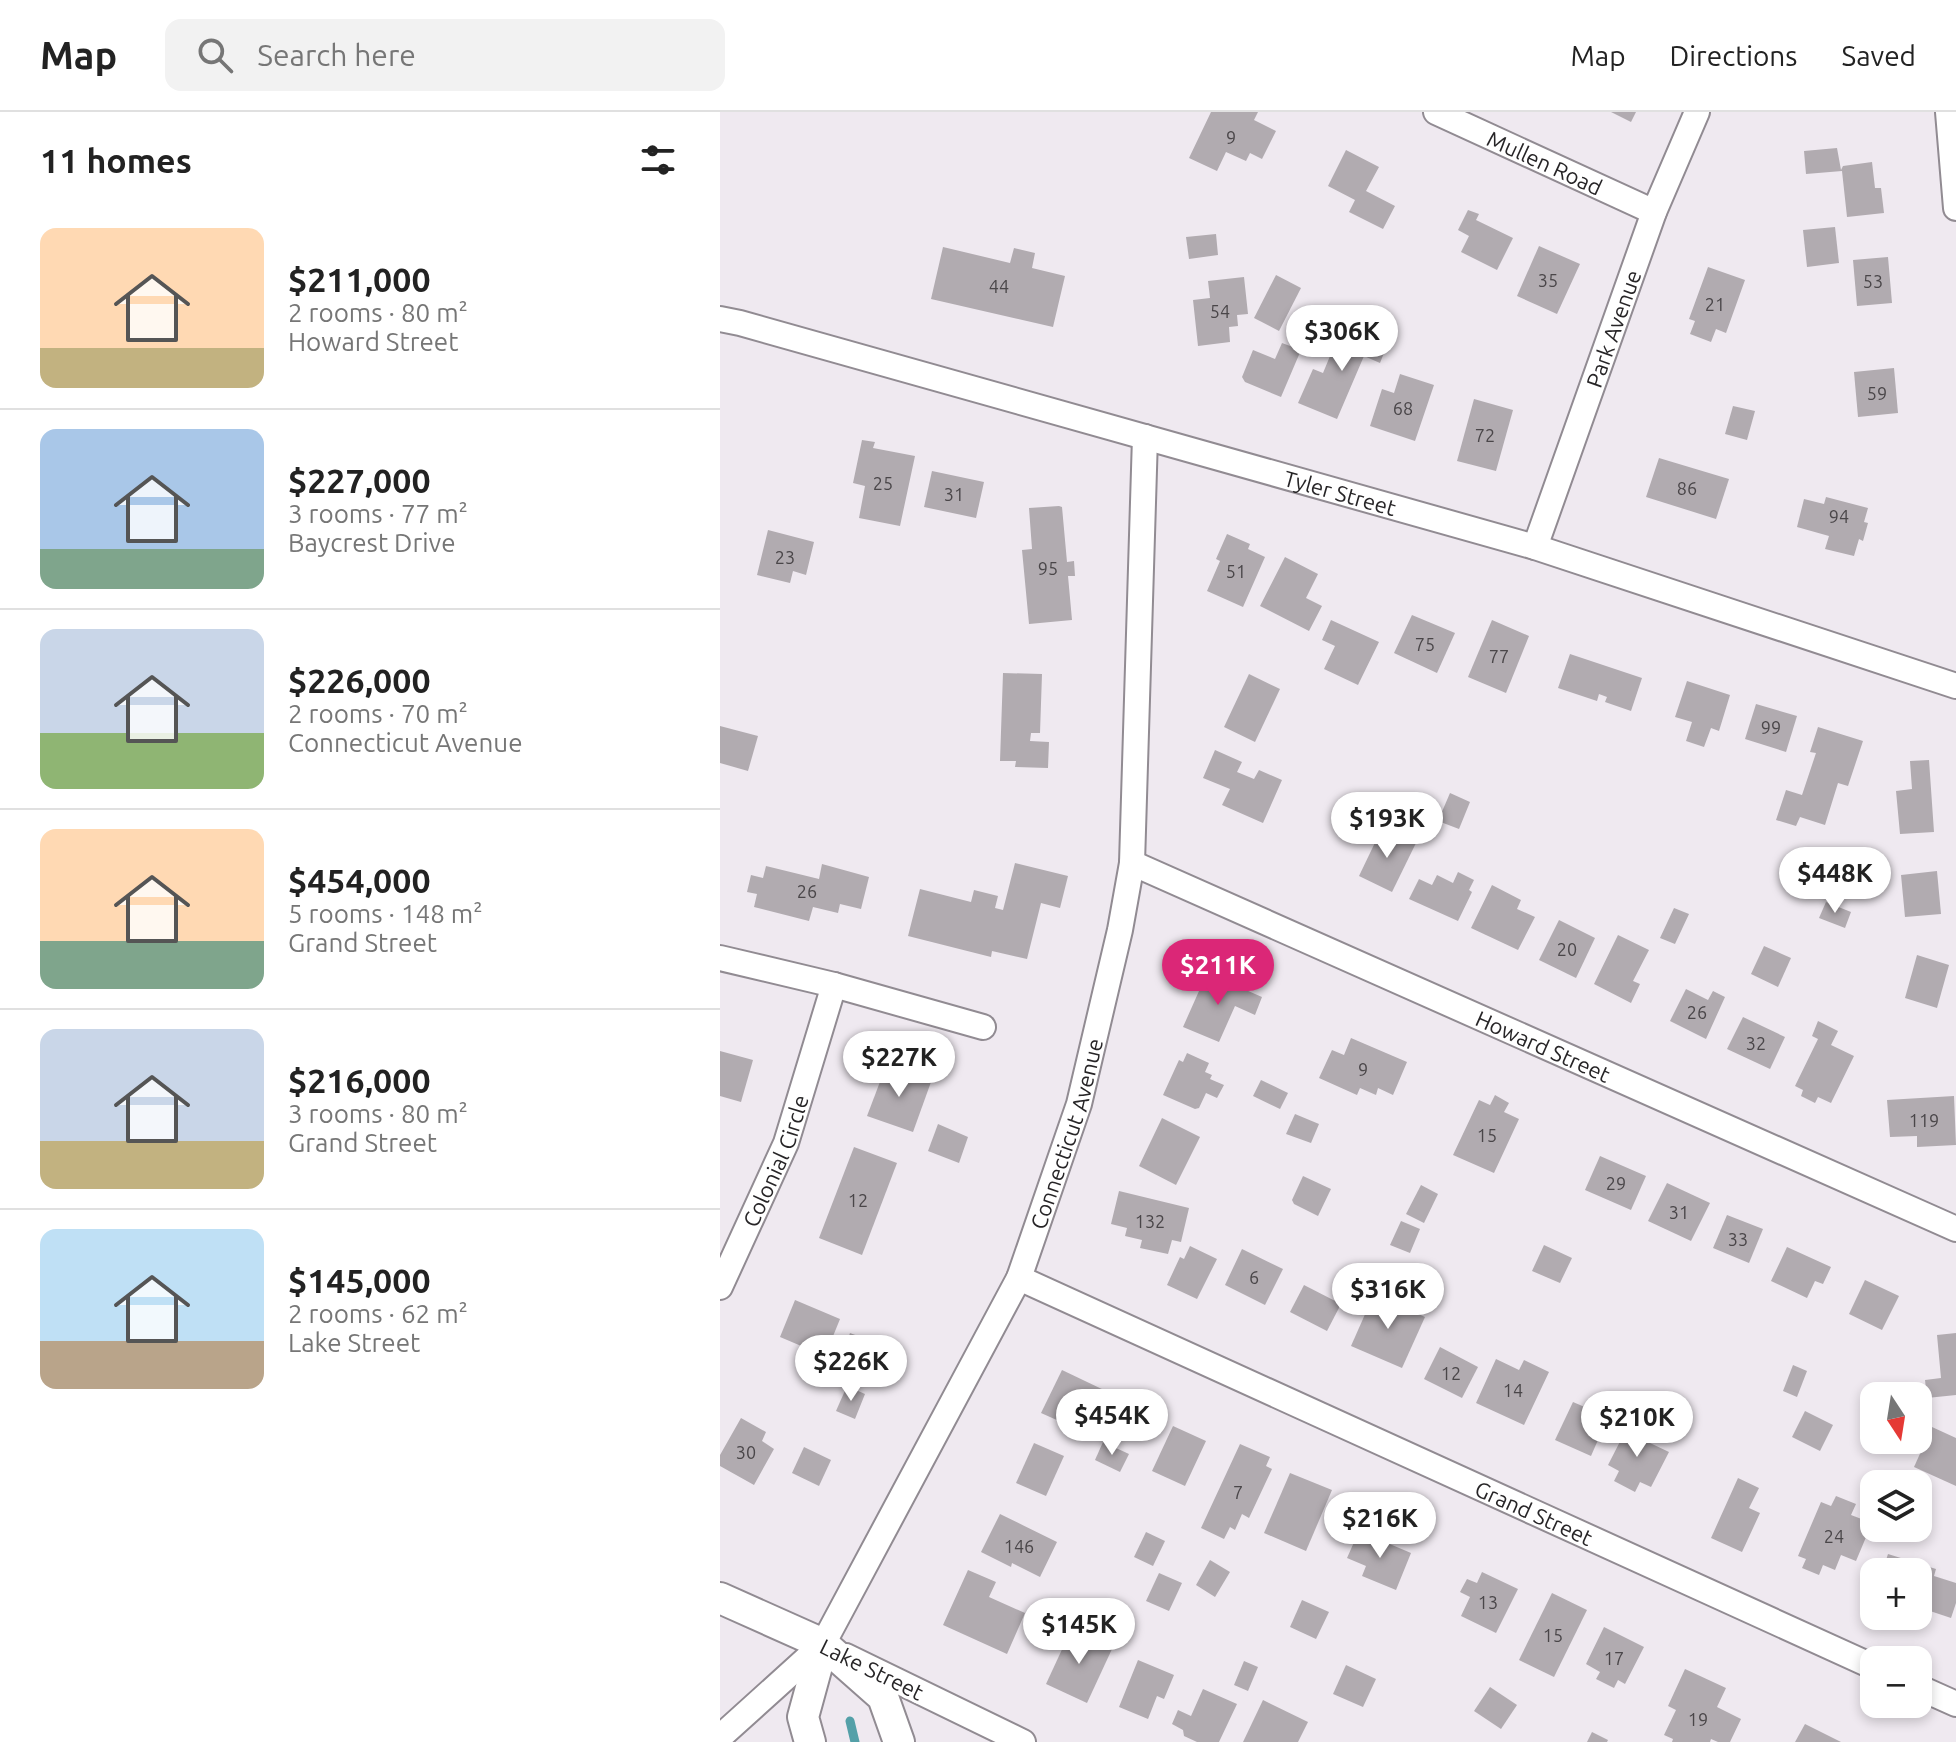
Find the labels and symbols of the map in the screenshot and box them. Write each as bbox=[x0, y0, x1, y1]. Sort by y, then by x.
street label: Mullen Road bbox=[1484, 125, 1607, 199]
house number: 9 bbox=[1226, 127, 1236, 147]
street label: Park Avenue bbox=[1580, 266, 1645, 390]
house number: 35 bbox=[1538, 270, 1558, 290]
house number: 53 bbox=[1863, 271, 1883, 291]
house number: 44 bbox=[989, 276, 1009, 296]
house number: 21 bbox=[1705, 294, 1725, 314]
house number: 54 bbox=[1210, 301, 1230, 321]
pin: $306K bbox=[1286, 305, 1398, 373]
house number: 59 bbox=[1867, 383, 1887, 403]
house number: 68 bbox=[1393, 398, 1413, 418]
house number: 72 bbox=[1475, 425, 1495, 445]
street label: Tyler Street bbox=[1281, 464, 1399, 520]
house number: 25 bbox=[873, 473, 893, 493]
house number: 86 bbox=[1677, 478, 1697, 498]
house number: 31 bbox=[944, 484, 964, 504]
house number: 94 bbox=[1829, 506, 1849, 526]
house number: 23 bbox=[775, 547, 795, 567]
house number: 95 bbox=[1038, 558, 1058, 578]
house number: 51 bbox=[1226, 561, 1246, 581]
house number: 75 bbox=[1415, 634, 1435, 654]
house number: 77 bbox=[1489, 646, 1509, 666]
house number: 99 bbox=[1761, 717, 1781, 737]
pin: $193K bbox=[1331, 792, 1443, 860]
pin: $448K bbox=[1779, 847, 1891, 915]
house number: 26 bbox=[797, 881, 817, 901]
pin: $211K bbox=[1162, 939, 1274, 1007]
house number: 20 bbox=[1557, 939, 1577, 959]
house number: 26 bbox=[1687, 1002, 1707, 1022]
street label: Howard Street bbox=[1472, 1005, 1615, 1087]
pin: $227K bbox=[843, 1031, 955, 1099]
house number: 32 bbox=[1746, 1033, 1766, 1053]
street label: Connecticut Avenue bbox=[1024, 1036, 1107, 1232]
house number: 9 bbox=[1358, 1059, 1368, 1079]
street label: Colonial Circle bbox=[737, 1092, 812, 1231]
house number: 119 bbox=[1909, 1110, 1939, 1130]
house number: 15 bbox=[1477, 1125, 1497, 1145]
house number: 29 bbox=[1606, 1173, 1626, 1193]
house number: 12 bbox=[848, 1190, 868, 1210]
house number: 31 bbox=[1669, 1202, 1689, 1222]
house number: 132 bbox=[1135, 1211, 1165, 1231]
house number: 33 bbox=[1728, 1229, 1748, 1249]
pin: $316K bbox=[1332, 1263, 1444, 1331]
house number: 6 bbox=[1249, 1267, 1259, 1287]
pin: $226K bbox=[795, 1335, 907, 1403]
house number: 12 bbox=[1441, 1363, 1461, 1383]
house number: 14 bbox=[1503, 1380, 1523, 1400]
north arrow bbox=[1860, 1382, 1932, 1454]
pin: $454K bbox=[1056, 1389, 1168, 1457]
pin: $210K bbox=[1581, 1391, 1693, 1459]
house number: 30 bbox=[736, 1442, 756, 1462]
street label: Grand Street bbox=[1472, 1475, 1597, 1550]
house number: 7 bbox=[1233, 1482, 1243, 1502]
pin: $216K bbox=[1324, 1492, 1436, 1560]
house number: 24 bbox=[1824, 1526, 1844, 1546]
house number: 146 bbox=[1004, 1536, 1034, 1556]
house number: 13 bbox=[1478, 1592, 1498, 1612]
pin: $145K bbox=[1023, 1598, 1135, 1666]
house number: 15 bbox=[1543, 1625, 1563, 1645]
street label: Lake Street bbox=[816, 1633, 928, 1705]
house number: 17 bbox=[1604, 1648, 1624, 1668]
house number: 19 bbox=[1688, 1709, 1708, 1729]

